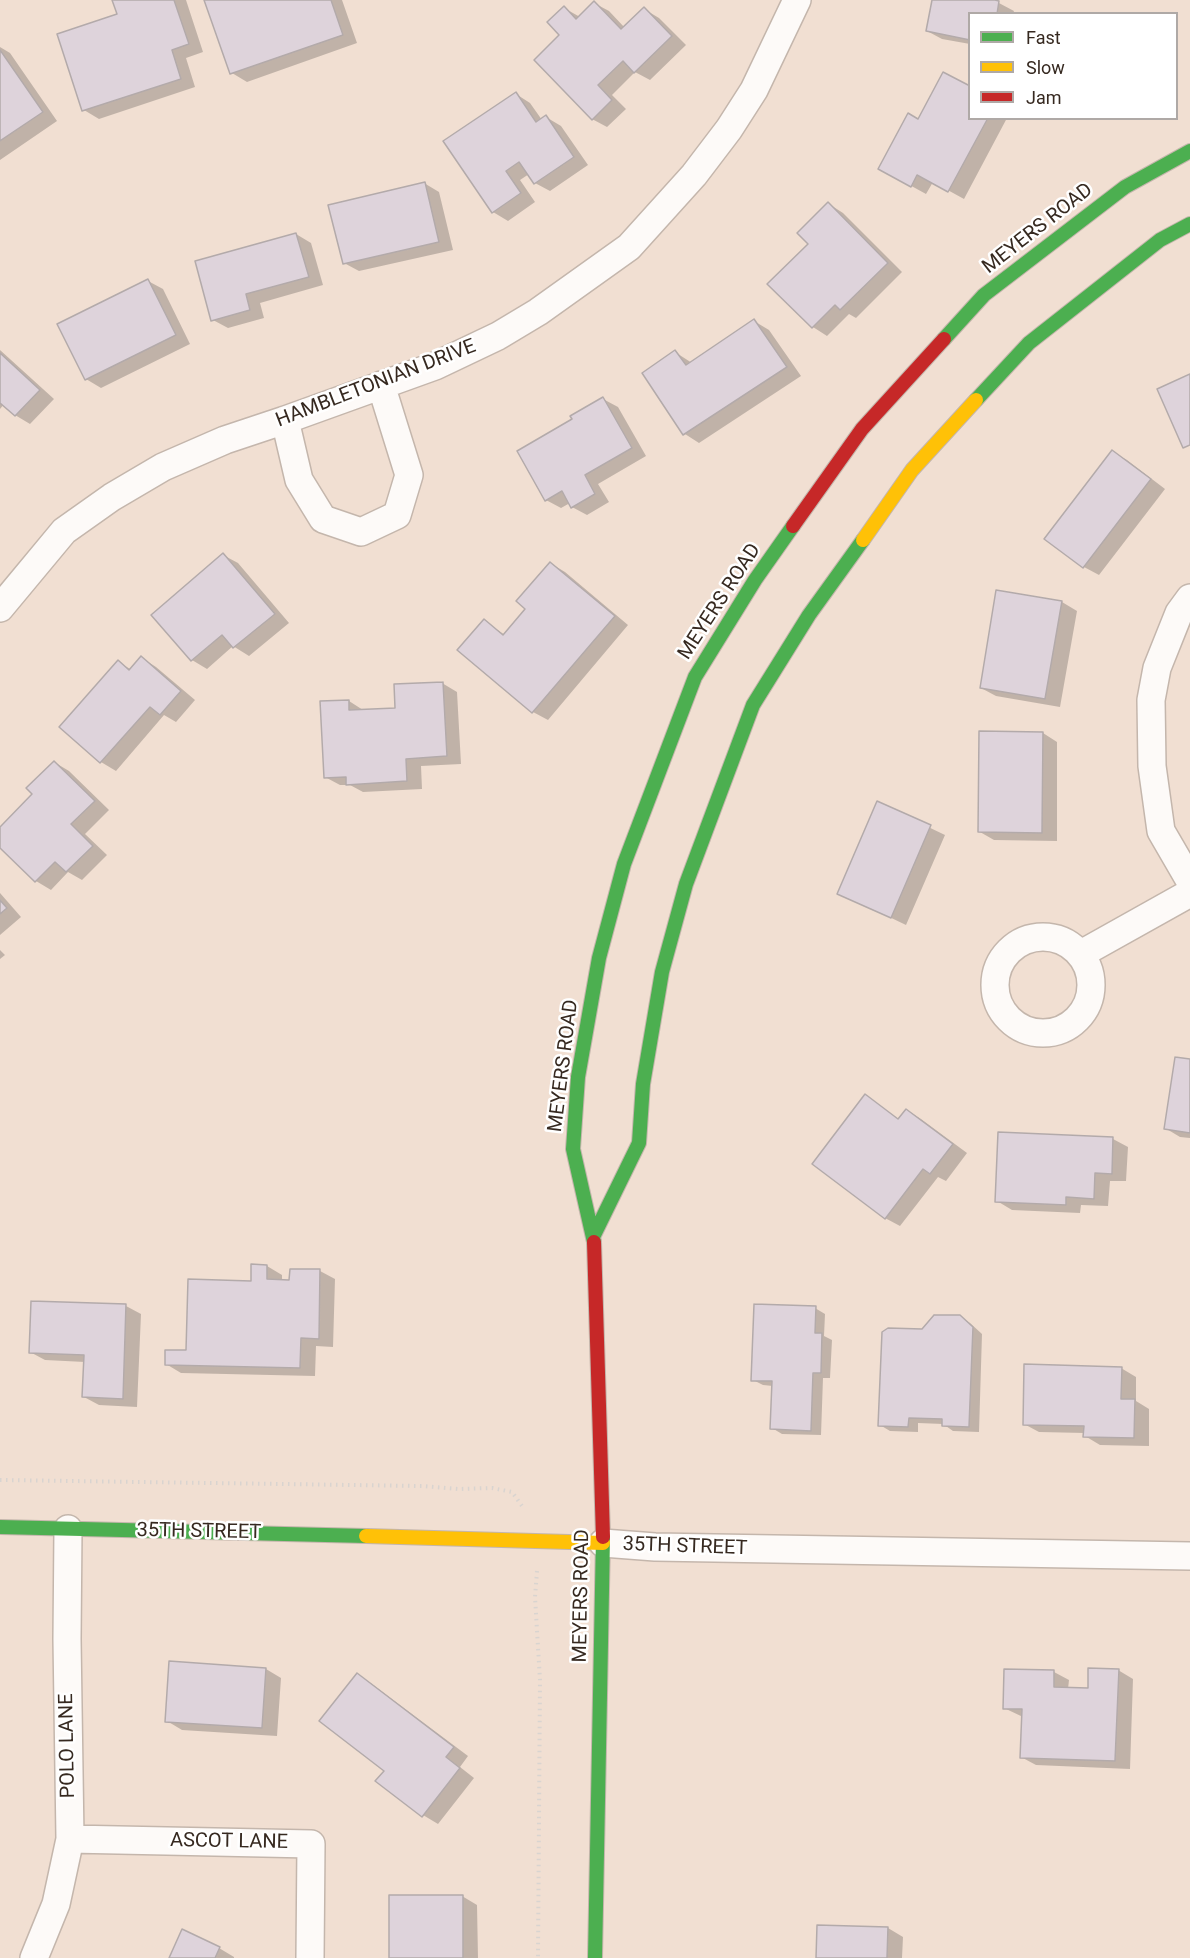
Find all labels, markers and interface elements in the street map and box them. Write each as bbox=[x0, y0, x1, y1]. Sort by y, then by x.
legend bbox=[968, 12, 1178, 120]
text: Fast bbox=[1026, 27, 1061, 48]
text: Slow bbox=[1026, 57, 1065, 78]
text: Jam bbox=[1026, 87, 1062, 108]
street label: MEYERS ROAD bbox=[978, 178, 1098, 280]
street label: HAMBLETONIAN DRIVE bbox=[273, 335, 479, 433]
street label: MEYERS ROAD bbox=[674, 540, 766, 664]
street label: MEYERS ROAD bbox=[544, 998, 584, 1134]
street label: 35TH STREET bbox=[136, 1519, 262, 1545]
street label: MEYERS ROAD bbox=[569, 1529, 595, 1663]
street label: 35TH STREET bbox=[622, 1533, 748, 1561]
street label: POLO LANE bbox=[55, 1693, 81, 1799]
street label: ASCOT LANE bbox=[170, 1829, 288, 1855]

